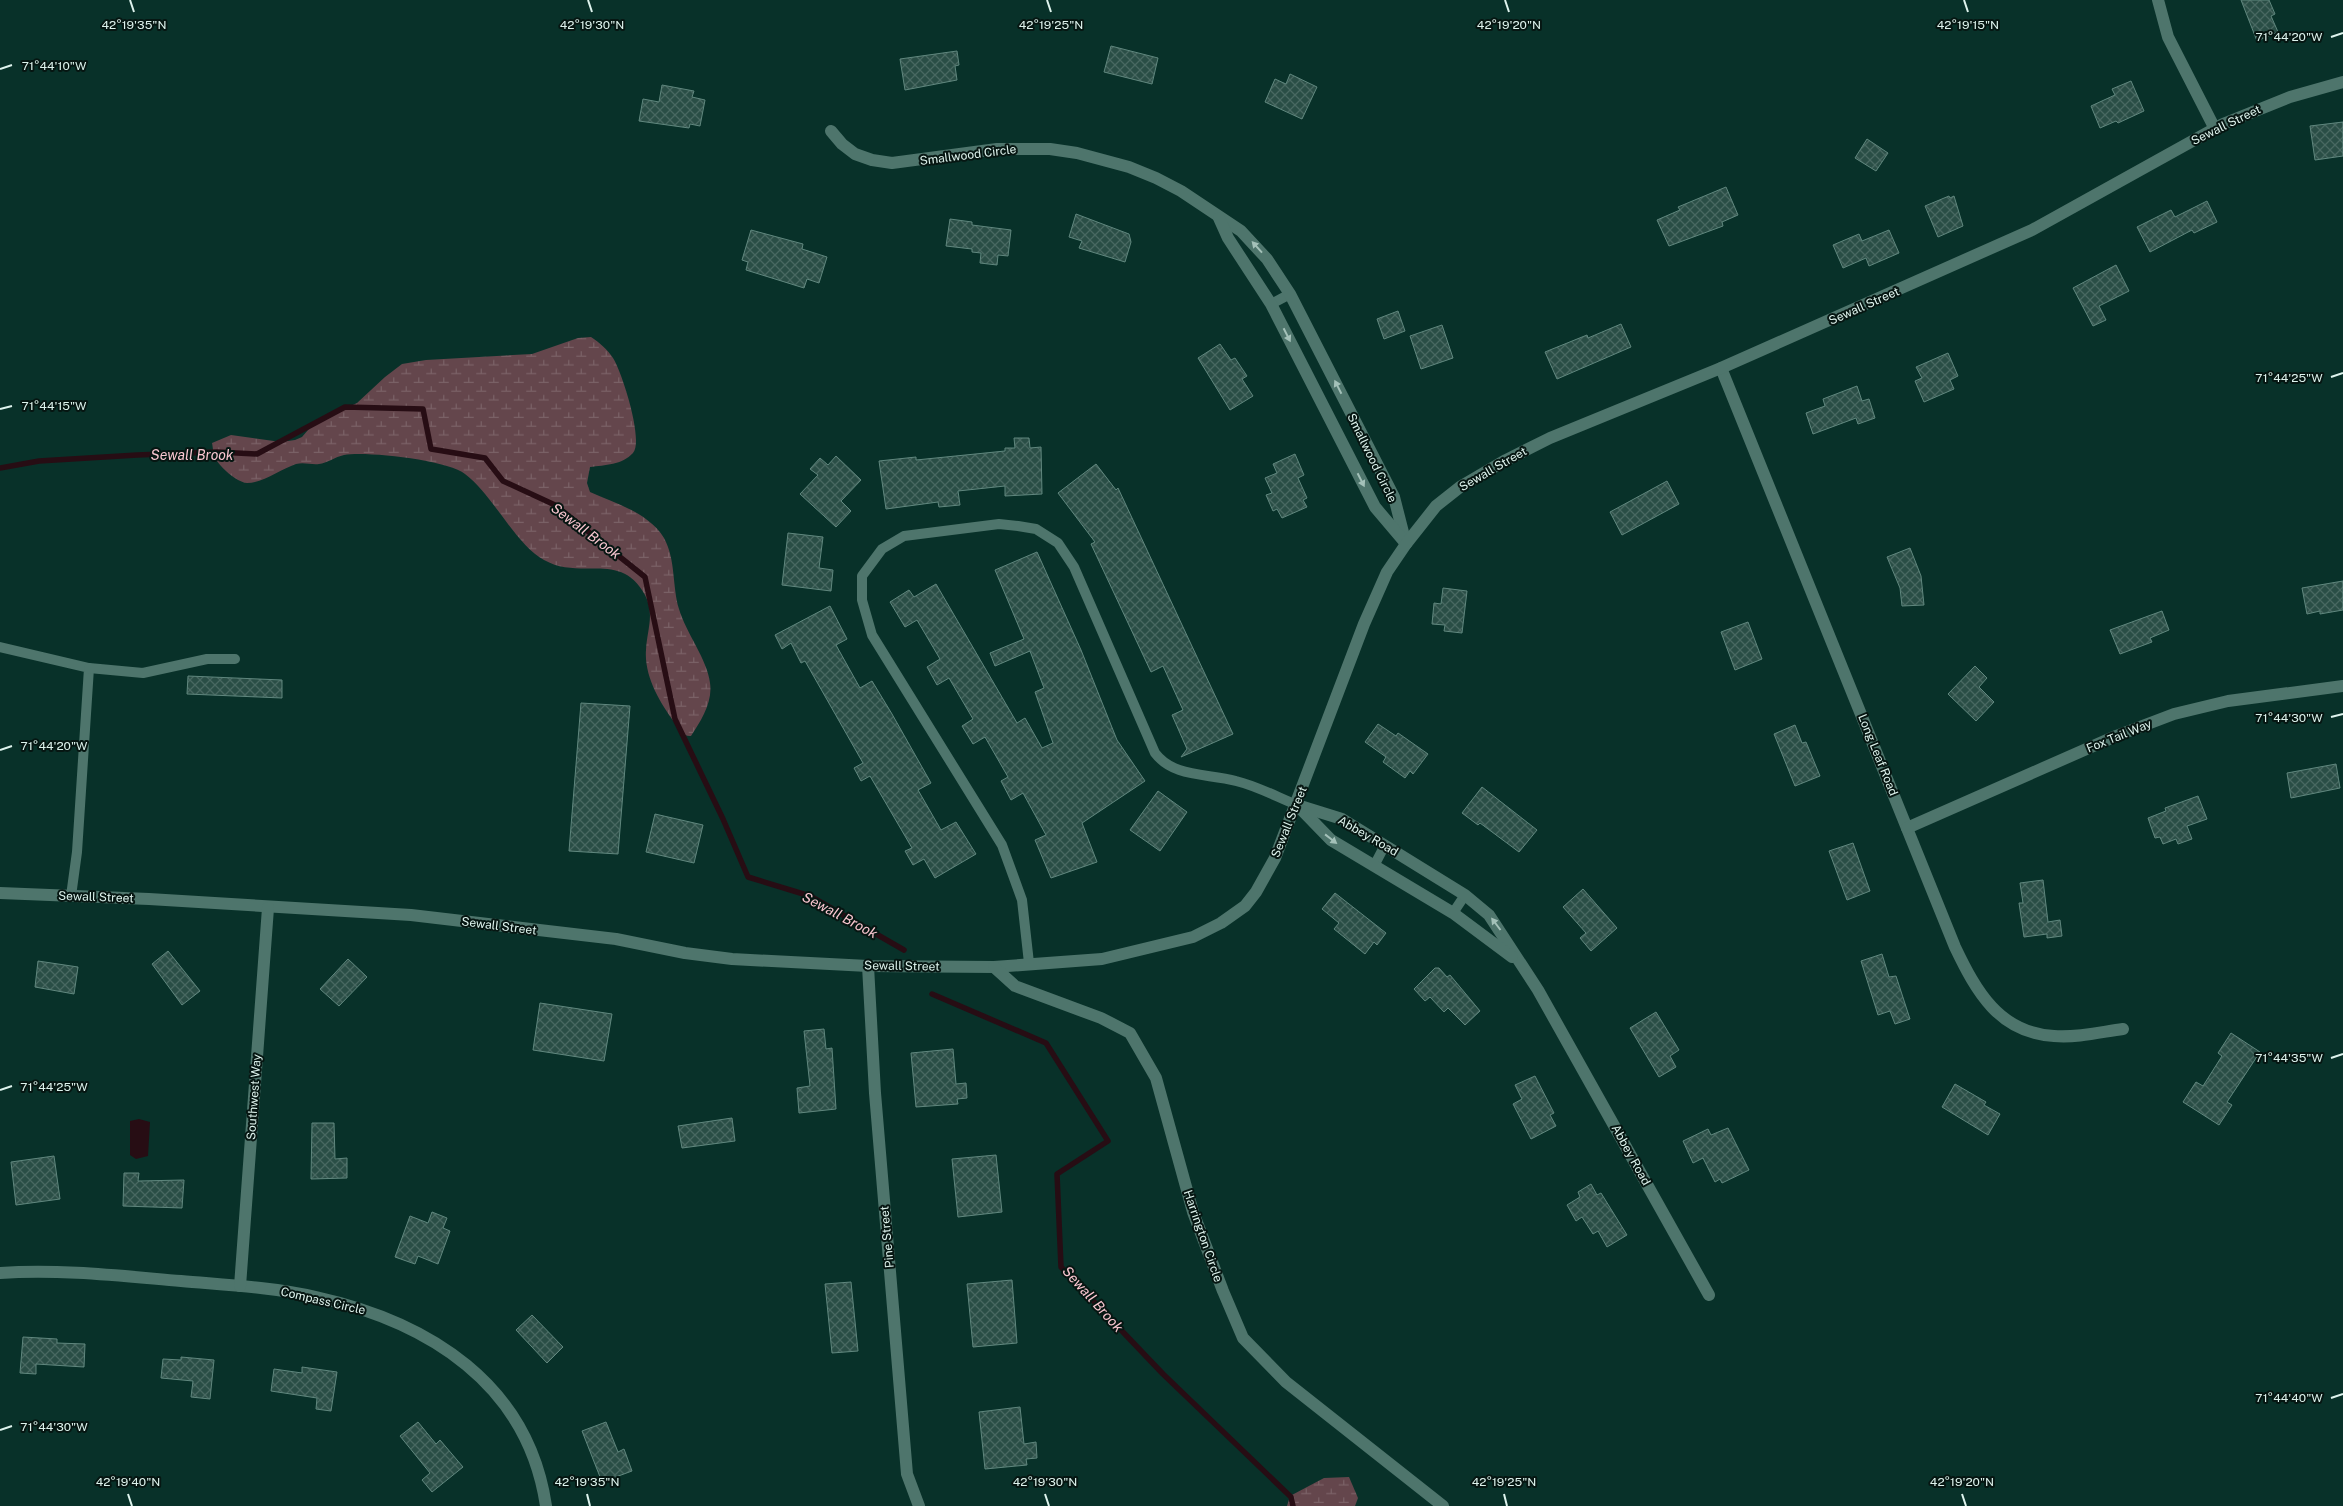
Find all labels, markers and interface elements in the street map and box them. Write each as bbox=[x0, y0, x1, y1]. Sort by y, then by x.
text: 42°19'35"N bbox=[101, 18, 167, 32]
text: 42°19'30"N bbox=[560, 18, 624, 32]
text: 42°19'25"N bbox=[1019, 18, 1083, 32]
text: 42°19'20"N bbox=[1477, 18, 1541, 32]
text: 42°19'15"N bbox=[1937, 18, 1999, 32]
text: 71°44'20"W bbox=[2256, 30, 2323, 44]
text: 71°44'10"W bbox=[22, 59, 87, 73]
street label: Sewall Street bbox=[2189, 102, 2263, 148]
street label: Smallwood Circle bbox=[919, 142, 1017, 168]
one-way arrow bbox=[1251, 241, 1263, 253]
street label: Sewall Street bbox=[1827, 284, 1902, 328]
one-way arrow bbox=[1283, 328, 1291, 343]
text: 71°44'25"W bbox=[2255, 371, 2323, 385]
one-way arrow bbox=[1334, 380, 1342, 394]
text: 71°44'15"W bbox=[21, 399, 87, 413]
street label: Smallwood Circle bbox=[1344, 411, 1400, 505]
street label: Sewall Street bbox=[1457, 444, 1530, 494]
water label: Sewall Brook bbox=[151, 447, 234, 463]
one-way arrow bbox=[1357, 473, 1365, 487]
water label: Sewall Brook bbox=[548, 500, 624, 563]
text: 71°44'30"W bbox=[2255, 711, 2323, 725]
street label: Long Leaf Road bbox=[1855, 712, 1901, 798]
street label: Fox Tail Way bbox=[2084, 716, 2154, 755]
text: 71°44'20"W bbox=[21, 739, 88, 753]
street label: Sewall Street bbox=[1268, 784, 1310, 860]
street label: Abbey Road bbox=[1335, 813, 1401, 859]
one-way arrow bbox=[1325, 833, 1338, 844]
water label: Sewall Brook bbox=[800, 888, 881, 942]
street label: Sewall Street bbox=[58, 889, 134, 905]
street label: Sewall Street bbox=[461, 914, 538, 938]
one-way arrow bbox=[1490, 918, 1501, 931]
street label: Sewall Street bbox=[864, 958, 940, 974]
text: 71°44'35"W bbox=[2255, 1051, 2323, 1065]
street label: Southwest Way bbox=[244, 1053, 264, 1140]
text: 71°44'25"W bbox=[20, 1080, 88, 1094]
street label: Abbey Road bbox=[1609, 1122, 1653, 1188]
street label: Harrington Circle bbox=[1181, 1188, 1225, 1284]
street label: Pine Street bbox=[877, 1205, 897, 1269]
water label: Sewall Brook bbox=[1059, 1263, 1127, 1335]
street label: Compass Circle bbox=[279, 1284, 367, 1318]
text: 71°44'40"W bbox=[2255, 1391, 2323, 1405]
text: 71°44'30"W bbox=[20, 1420, 88, 1434]
text: 42°19'40"N bbox=[96, 1475, 160, 1489]
text: 42°19'35"N bbox=[554, 1475, 620, 1489]
text: 42°19'30"N bbox=[1013, 1475, 1077, 1489]
text: 42°19'25"N bbox=[1472, 1475, 1536, 1489]
text: 42°19'20"N bbox=[1930, 1475, 1994, 1489]

